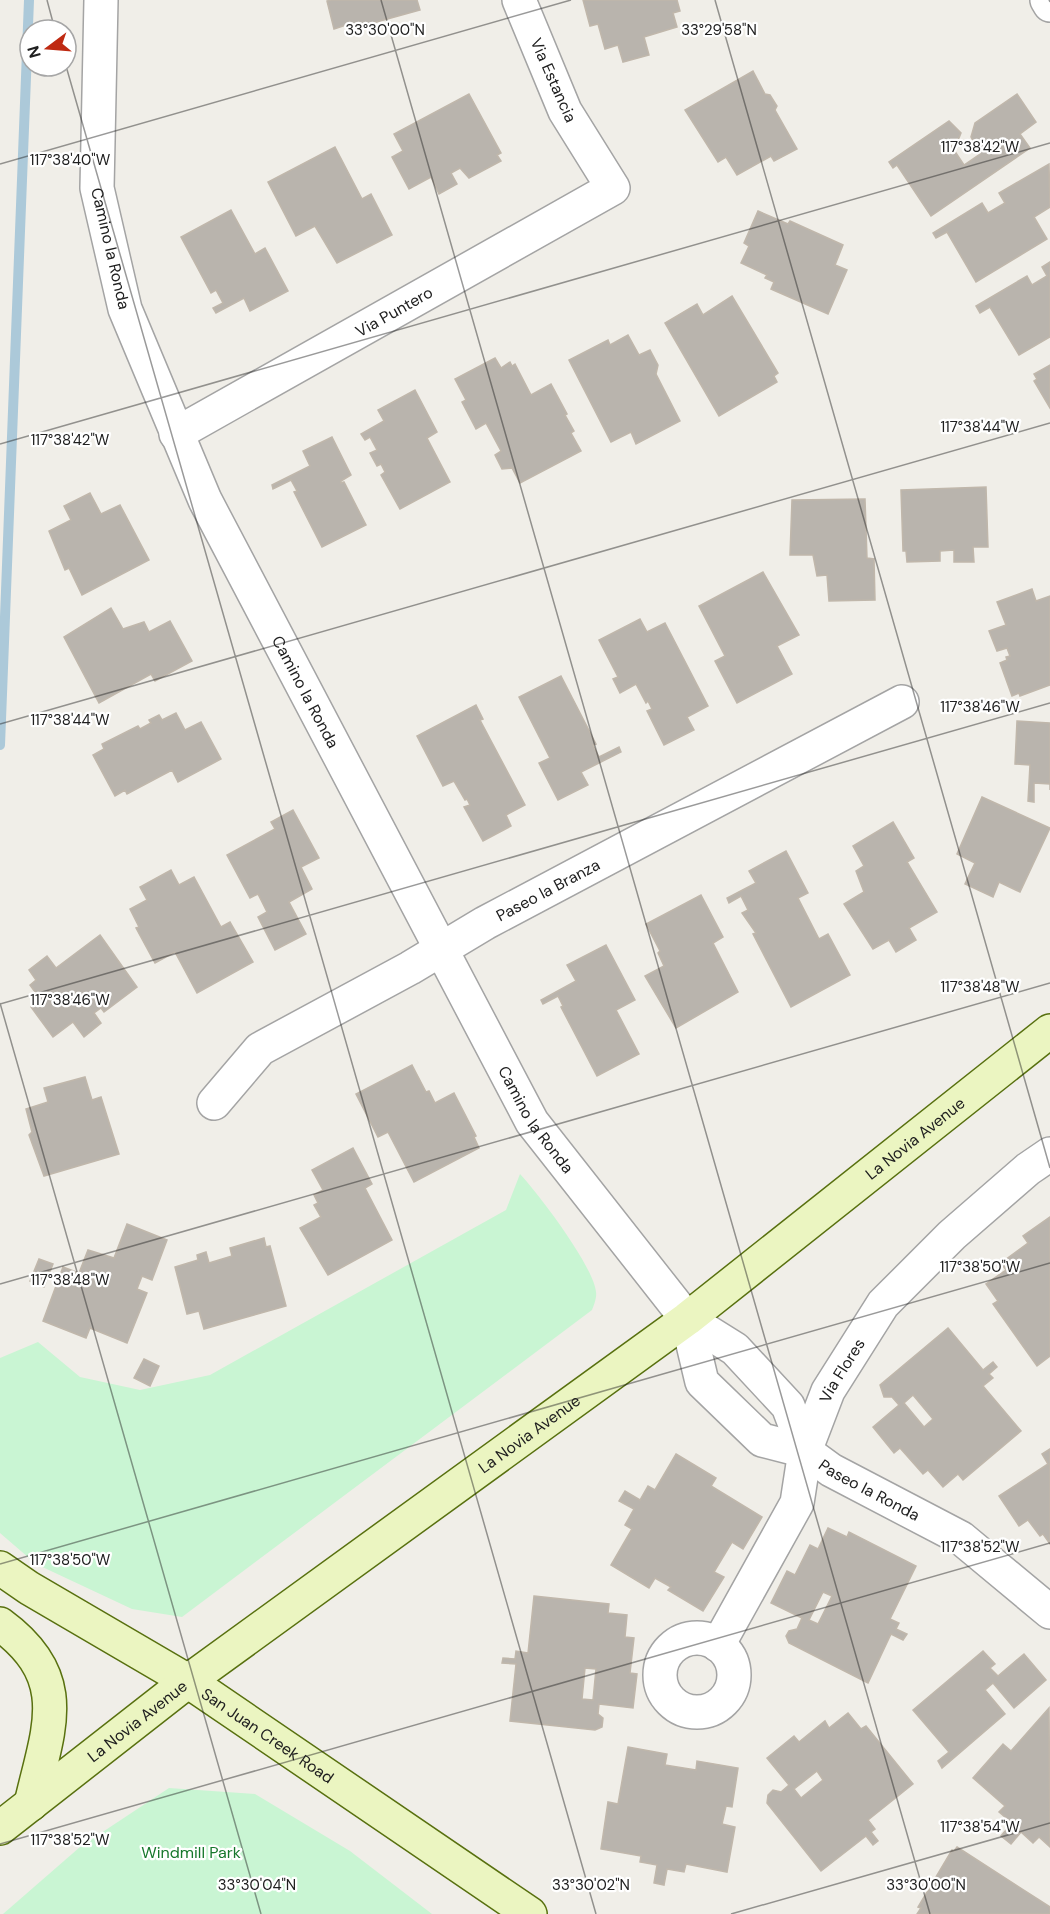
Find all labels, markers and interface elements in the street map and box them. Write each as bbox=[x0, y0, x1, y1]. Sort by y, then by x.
north arrow bbox=[18, 18, 78, 78]
text: 33°30'00"N bbox=[345, 20, 425, 40]
text: 33°29'58"N bbox=[681, 20, 757, 40]
street label: Via Estancia bbox=[526, 35, 581, 126]
text: N bbox=[22, 43, 46, 61]
text: 117°38'42"W bbox=[941, 137, 1020, 157]
text: 117°38'40"W bbox=[30, 150, 111, 170]
street label: Camino la Ronda bbox=[86, 186, 135, 311]
street label: Via Puntero bbox=[352, 282, 436, 342]
text: 117°38'44"W bbox=[940, 417, 1020, 437]
text: 117°38'42"W bbox=[31, 430, 110, 450]
street label: Camino la Ronda bbox=[267, 632, 344, 752]
text: 117°38'46"W bbox=[940, 697, 1020, 717]
text: 117°38'44"W bbox=[30, 710, 110, 730]
street label: Paseo la Branza bbox=[493, 854, 604, 926]
text: 117°38'48"W bbox=[940, 977, 1020, 997]
text: 117°38'46"W bbox=[30, 990, 110, 1010]
street label: Camino la Ronda bbox=[493, 1062, 578, 1178]
street label: La Novia Avenue bbox=[861, 1093, 969, 1185]
text: 117°38'50"W bbox=[940, 1257, 1021, 1277]
text: 117°38'48"W bbox=[30, 1270, 110, 1290]
street label: Via Flores bbox=[815, 1334, 870, 1406]
street label: La Novia Avenue bbox=[474, 1390, 585, 1478]
street label: Paseo la Ronda bbox=[814, 1454, 923, 1526]
text: 117°38'52"W bbox=[941, 1537, 1020, 1557]
text: 117°38'50"W bbox=[30, 1550, 111, 1570]
street label: La Novia Avenue bbox=[83, 1676, 192, 1767]
street label: San Juan Creek Road bbox=[197, 1683, 338, 1788]
text: 117°38'54"W bbox=[940, 1817, 1020, 1837]
text: 117°38'52"W bbox=[31, 1830, 110, 1850]
park label: Windmill Park bbox=[141, 1842, 241, 1863]
text: 33°30'04"N bbox=[218, 1875, 296, 1895]
text: 33°30'02"N bbox=[552, 1875, 630, 1895]
text: 33°30'00"N bbox=[886, 1875, 966, 1895]

